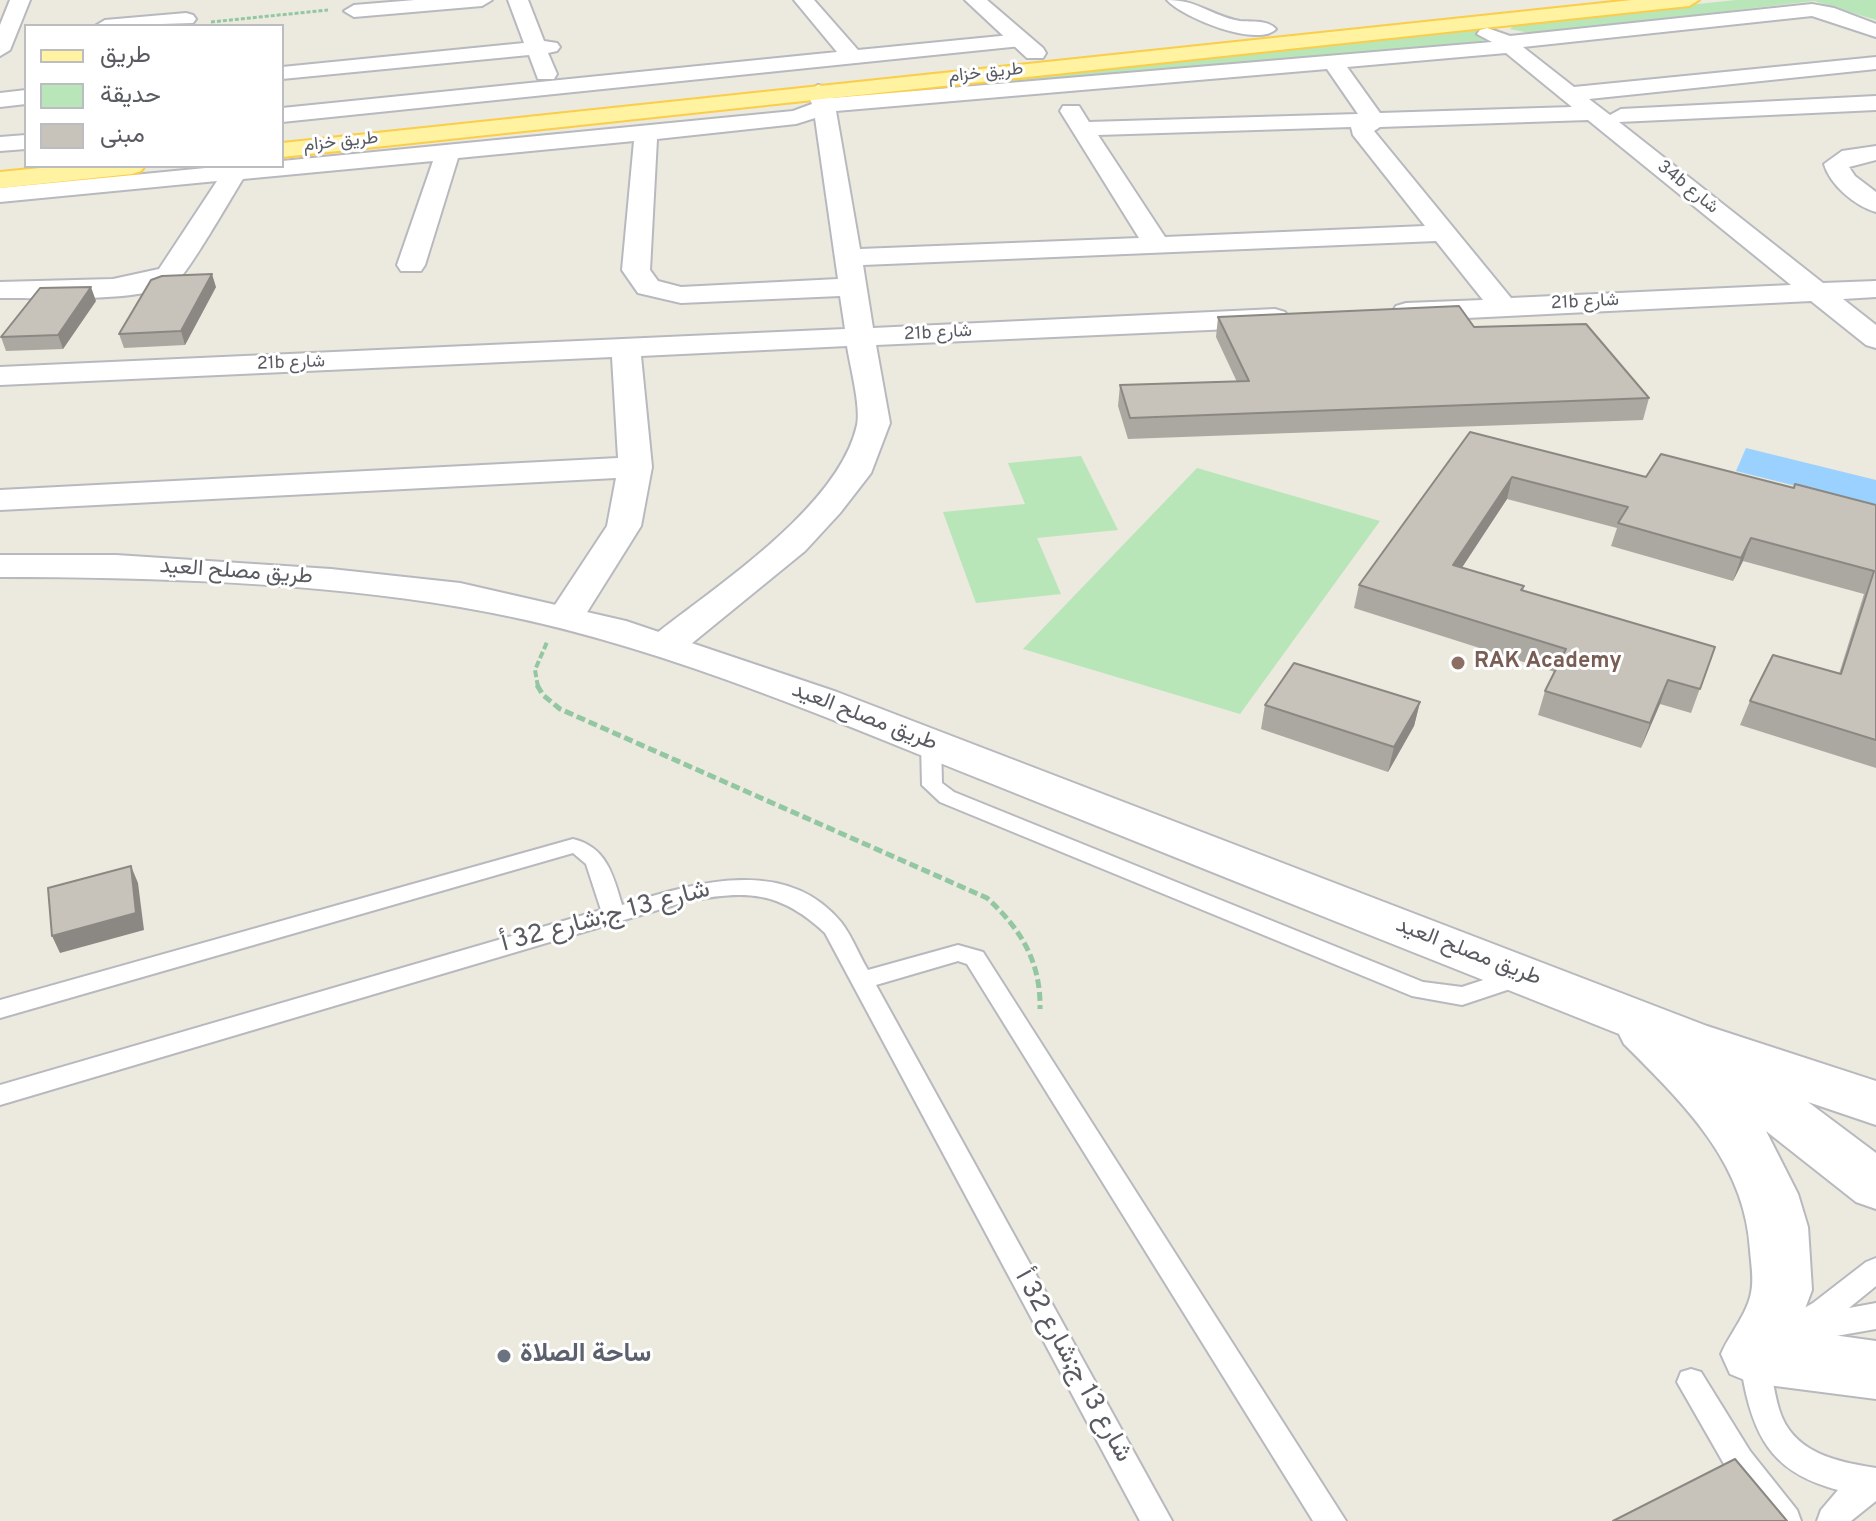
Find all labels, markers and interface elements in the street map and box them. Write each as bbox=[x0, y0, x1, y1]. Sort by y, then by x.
legend bbox=[24, 24, 284, 168]
text: طريق bbox=[100, 41, 151, 71]
street label: طريق خزام bbox=[948, 59, 1024, 89]
text: حديقة bbox=[100, 81, 161, 111]
text: مبنى bbox=[100, 121, 145, 151]
street label: طريق خزام bbox=[303, 128, 379, 158]
street label: 34b شارع bbox=[1652, 157, 1722, 219]
street label: 21b شارع bbox=[1550, 290, 1620, 316]
street label: 21b شارع bbox=[903, 321, 973, 347]
street label: 21b شارع bbox=[257, 352, 325, 376]
street label: طريق مصلح العيد bbox=[159, 554, 313, 592]
place label: RAK Academy bbox=[1474, 650, 1622, 676]
marker: RAK Academy bbox=[1449, 654, 1467, 672]
street label: طريق مصلح العيد bbox=[788, 678, 940, 758]
street label: شارع 13 ج;شارع 32 أ bbox=[498, 875, 714, 961]
street label: طريق مصلح العيد bbox=[1392, 913, 1544, 993]
street label: شارع 13 ج;شارع 32 أ bbox=[1006, 1266, 1138, 1468]
place label: ساحة الصلاة bbox=[520, 1340, 651, 1372]
marker: ساحة الصلاة bbox=[495, 1347, 513, 1365]

